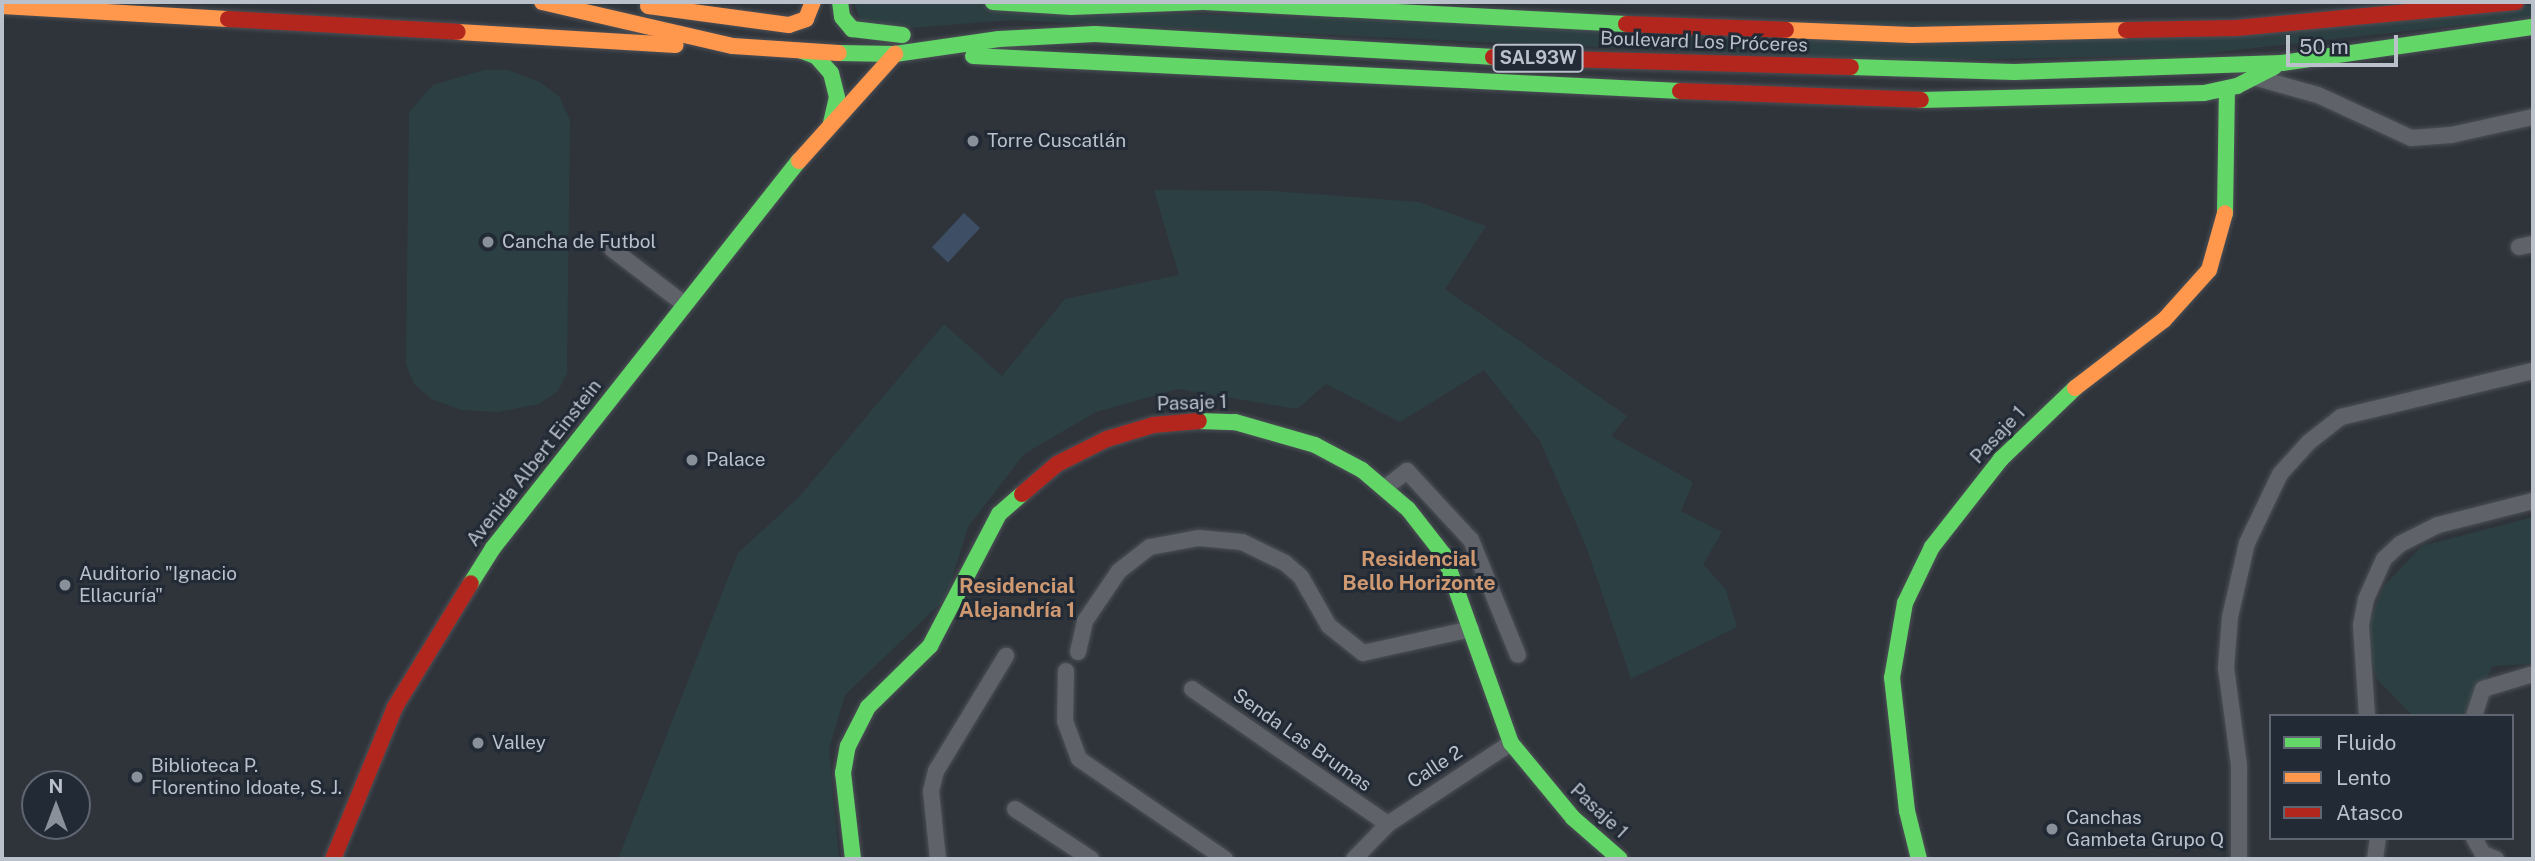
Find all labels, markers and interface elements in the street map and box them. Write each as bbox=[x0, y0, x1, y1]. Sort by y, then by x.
scale bar bbox=[2290, 21, 2402, 65]
street label: Boulevard Los Próceres bbox=[1600, 27, 1808, 57]
text: 50 m bbox=[2299, 34, 2349, 59]
road number: SAL93W bbox=[1492, 44, 1584, 72]
place label: Torre Cuscatlán bbox=[987, 130, 1126, 152]
marker: Torre Cuscatlán bbox=[965, 133, 981, 149]
place label: Cancha de Futbol bbox=[502, 231, 657, 253]
marker: Cancha de Futbol bbox=[480, 234, 496, 250]
street label: Avenida Albert Einstein bbox=[462, 375, 606, 551]
street label: Pasaje 1 bbox=[1156, 390, 1228, 416]
street label: Pasaje 1 bbox=[1966, 401, 2030, 469]
place label: Palace bbox=[706, 449, 766, 471]
marker: Palace bbox=[684, 452, 700, 468]
district label: Residencial Bello Horizonte bbox=[1342, 546, 1496, 596]
place label: Auditorio "Ignacio Ellacuría" bbox=[79, 563, 237, 607]
district label: Residencial Alejandría 1 bbox=[959, 573, 1075, 623]
marker: Auditorio "Ignacio Ellacuría" bbox=[57, 577, 73, 593]
street label: Senda Las Brumas bbox=[1228, 684, 1376, 796]
legend bbox=[2269, 714, 2514, 840]
text: Fluido bbox=[2336, 730, 2396, 755]
place label: Valley bbox=[492, 732, 546, 754]
marker: Valley bbox=[470, 735, 486, 751]
street label: Calle 2 bbox=[1403, 741, 1467, 793]
place label: Biblioteca P. Florentino Idoate, S. J. bbox=[151, 755, 342, 799]
text: Lento bbox=[2336, 765, 2391, 790]
marker: Biblioteca P. Florentino Idoate, S. J. bbox=[129, 769, 145, 785]
north arrow bbox=[21, 770, 91, 840]
text: N bbox=[49, 775, 63, 797]
street label: Pasaje 1 bbox=[1565, 779, 1633, 843]
text: Atasco bbox=[2336, 800, 2403, 825]
place label: Canchas Gambeta Grupo Q bbox=[2066, 807, 2224, 851]
marker: Canchas Gambeta Grupo Q bbox=[2044, 821, 2060, 837]

